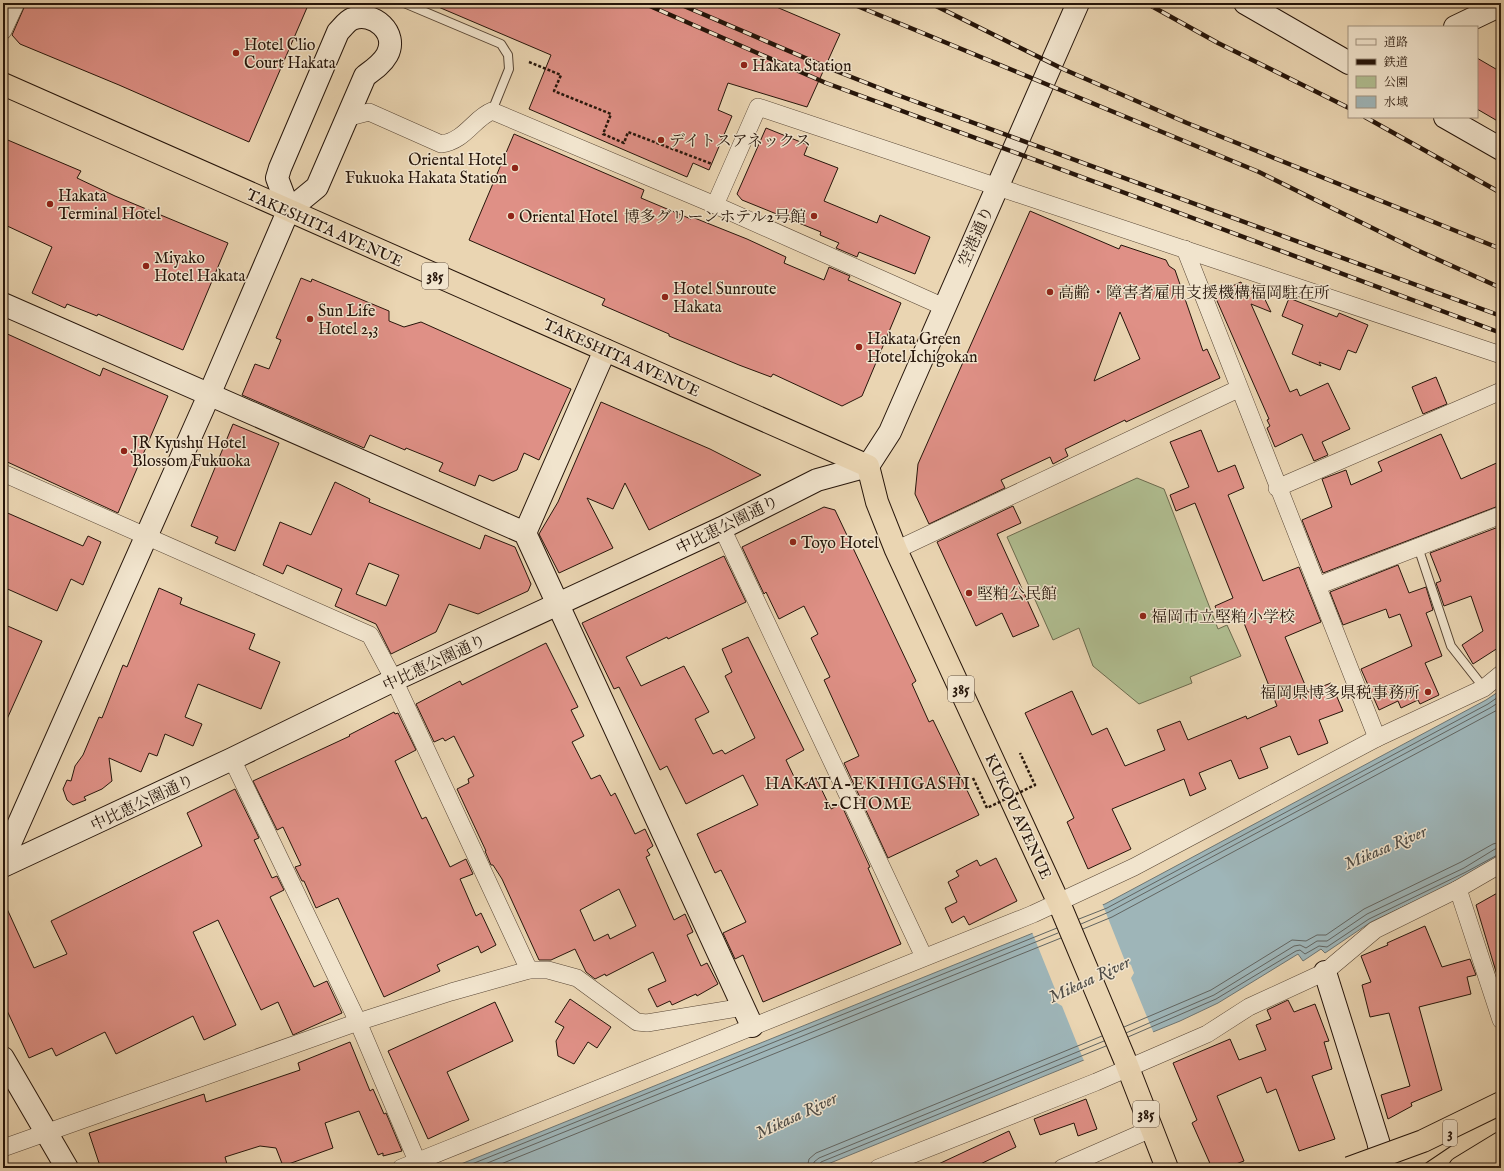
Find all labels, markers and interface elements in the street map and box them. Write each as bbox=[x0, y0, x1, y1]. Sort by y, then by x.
legend bbox=[1348, 26, 1478, 118]
text: 道路 bbox=[1384, 35, 1408, 50]
place label: Hotel Clio Court Hakata bbox=[244, 36, 336, 74]
marker: Hotel Clio Court Hakata bbox=[231, 48, 241, 58]
text: 鉄道 bbox=[1383, 55, 1408, 70]
place label: Hakata Station bbox=[752, 57, 852, 77]
marker: Hakata Station bbox=[739, 60, 749, 70]
text: 公園 bbox=[1384, 75, 1408, 90]
text: 水域 bbox=[1384, 95, 1408, 110]
place label: デイトスアネックス bbox=[669, 132, 811, 152]
marker: デイトスアネックス bbox=[656, 135, 666, 145]
place label: Oriental Hotel Fukuoka Hakata Station bbox=[345, 151, 508, 189]
marker: Oriental Hotel Fukuoka Hakata Station bbox=[510, 163, 520, 173]
street label: TAKESHITA AVENUE bbox=[243, 185, 406, 272]
place label: Hakata Terminal Hotel bbox=[58, 187, 161, 225]
marker: Hakata Terminal Hotel bbox=[45, 199, 55, 209]
street label: 空港通り bbox=[955, 204, 999, 270]
place label: Oriental Hotel bbox=[519, 208, 618, 228]
place label: 博多グリーンホテル2号館 bbox=[624, 208, 806, 228]
marker: Oriental Hotel bbox=[506, 211, 516, 221]
marker: 博多グリーンホテル2号館 bbox=[809, 211, 819, 221]
place label: Miyako Hotel Hakata bbox=[154, 249, 245, 287]
marker: Miyako Hotel Hakata bbox=[141, 261, 151, 271]
road number: 385 bbox=[422, 263, 448, 289]
place label: Hotel Sunroute Hakata bbox=[673, 280, 776, 318]
place label: 高齢・障害者雇用支援機構福岡駐在所 bbox=[1058, 284, 1330, 304]
marker: 高齢・障害者雇用支援機構福岡駐在所 bbox=[1045, 287, 1055, 297]
marker: Hotel Sunroute Hakata bbox=[660, 292, 670, 302]
place label: Sun Life Hotel 2,3 bbox=[318, 302, 379, 340]
marker: Sun Life Hotel 2,3 bbox=[305, 314, 315, 324]
street label: TAKESHITA AVENUE bbox=[540, 315, 703, 402]
place label: Hakata Green Hotel Ichigokan bbox=[867, 330, 978, 368]
marker: Hakata Green Hotel Ichigokan bbox=[854, 342, 864, 352]
place label: JR Kyushu Hotel Blossom Fukuoka bbox=[130, 434, 251, 472]
marker: JR Kyushu Hotel Blossom Fukuoka bbox=[119, 446, 129, 456]
street label: 中比恵公園通り bbox=[673, 492, 783, 559]
place label: Toyo Hotel bbox=[801, 534, 879, 554]
marker: Toyo Hotel bbox=[788, 537, 798, 547]
place label: 堅粕公民館 bbox=[977, 585, 1057, 605]
marker: 堅粕公民館 bbox=[964, 588, 974, 598]
place label: 福岡市立堅粕小学校 bbox=[1151, 608, 1295, 628]
marker: 福岡市立堅粕小学校 bbox=[1138, 611, 1148, 621]
street label: 中比恵公園通り bbox=[380, 631, 490, 697]
road number: 385 bbox=[948, 676, 974, 702]
place label: 福岡県博多県税事務所 bbox=[1260, 684, 1420, 704]
marker: 福岡県博多県税事務所 bbox=[1423, 687, 1433, 697]
street label: KUKOU AVENUE bbox=[979, 751, 1055, 883]
street label: 中比恵公園通り bbox=[88, 771, 198, 837]
district label: HAKATA-EKIHIGASHI 1-CHOME bbox=[765, 774, 971, 815]
water label: Mikasa River bbox=[1341, 821, 1431, 875]
water label: Mikasa River bbox=[1045, 952, 1135, 1008]
water label: Mikasa River bbox=[752, 1088, 842, 1144]
road number: 385 bbox=[1133, 1101, 1159, 1127]
road number: 3 bbox=[1443, 1120, 1457, 1146]

